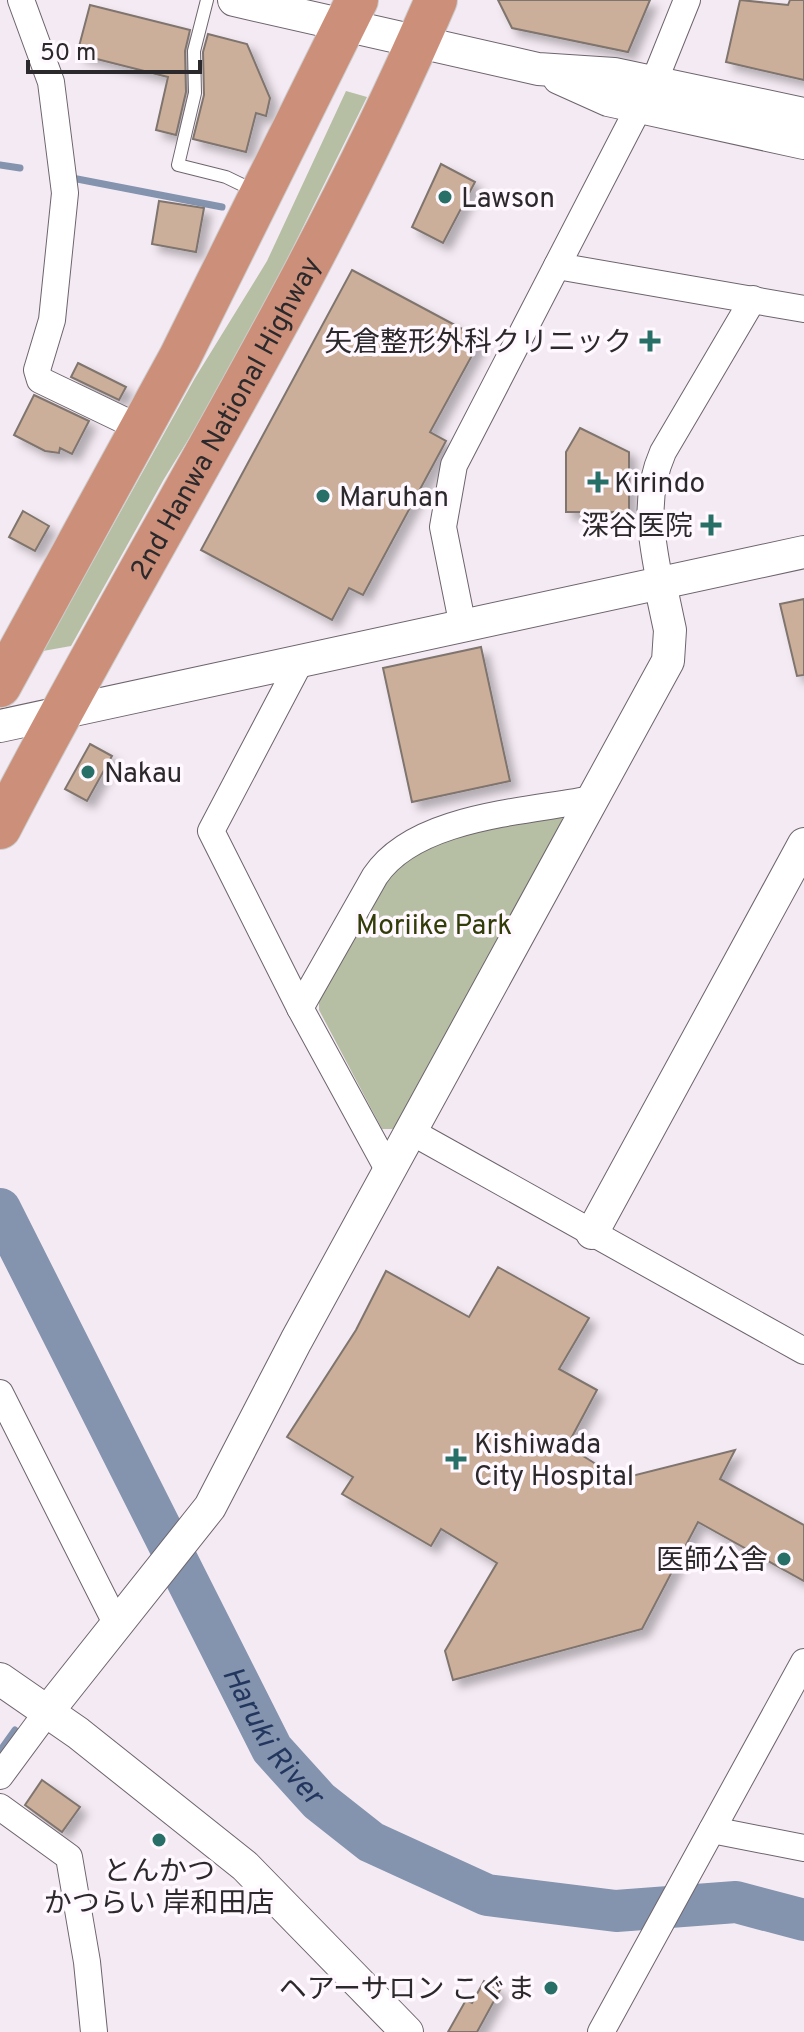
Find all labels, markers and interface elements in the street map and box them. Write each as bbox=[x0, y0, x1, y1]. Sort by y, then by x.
scale bar bbox=[28, 24, 200, 74]
text: 50 m bbox=[40, 39, 96, 69]
place label: Lawson bbox=[461, 182, 555, 218]
marker: Lawson bbox=[436, 188, 454, 206]
street label: 2nd Hanwa National Highway bbox=[123, 251, 331, 587]
place label: 矢倉整形外科クリニック bbox=[324, 326, 632, 362]
marker: 矢倉整形外科クリニック bbox=[639, 330, 661, 352]
place label: Kirindo bbox=[614, 467, 705, 503]
marker: Kirindo bbox=[589, 473, 607, 491]
place label: Maruhan bbox=[339, 481, 449, 517]
marker: Maruhan bbox=[314, 487, 332, 505]
place label: 深谷医院 bbox=[581, 510, 693, 546]
marker: 深谷医院 bbox=[700, 514, 722, 536]
place label: Nakau bbox=[104, 757, 182, 793]
marker: Nakau bbox=[79, 763, 97, 781]
park label: Moriike Park bbox=[356, 909, 512, 945]
place label: Kishiwada City Hospital bbox=[474, 1428, 634, 1496]
marker: Kishiwada City Hospital bbox=[445, 1448, 467, 1470]
place label: 医師公舎 bbox=[656, 1544, 768, 1580]
marker: 医師公舎 bbox=[775, 1550, 793, 1568]
water label: Haruki River bbox=[213, 1661, 332, 1816]
marker: とんかつ かつらい 岸和田店 bbox=[150, 1831, 168, 1849]
place label: とんかつ かつらい 岸和田店 bbox=[44, 1855, 274, 1923]
place label: ヘアーサロン こぐま bbox=[279, 1973, 535, 2009]
marker: ヘアーサロン こぐま bbox=[542, 1979, 560, 1997]

